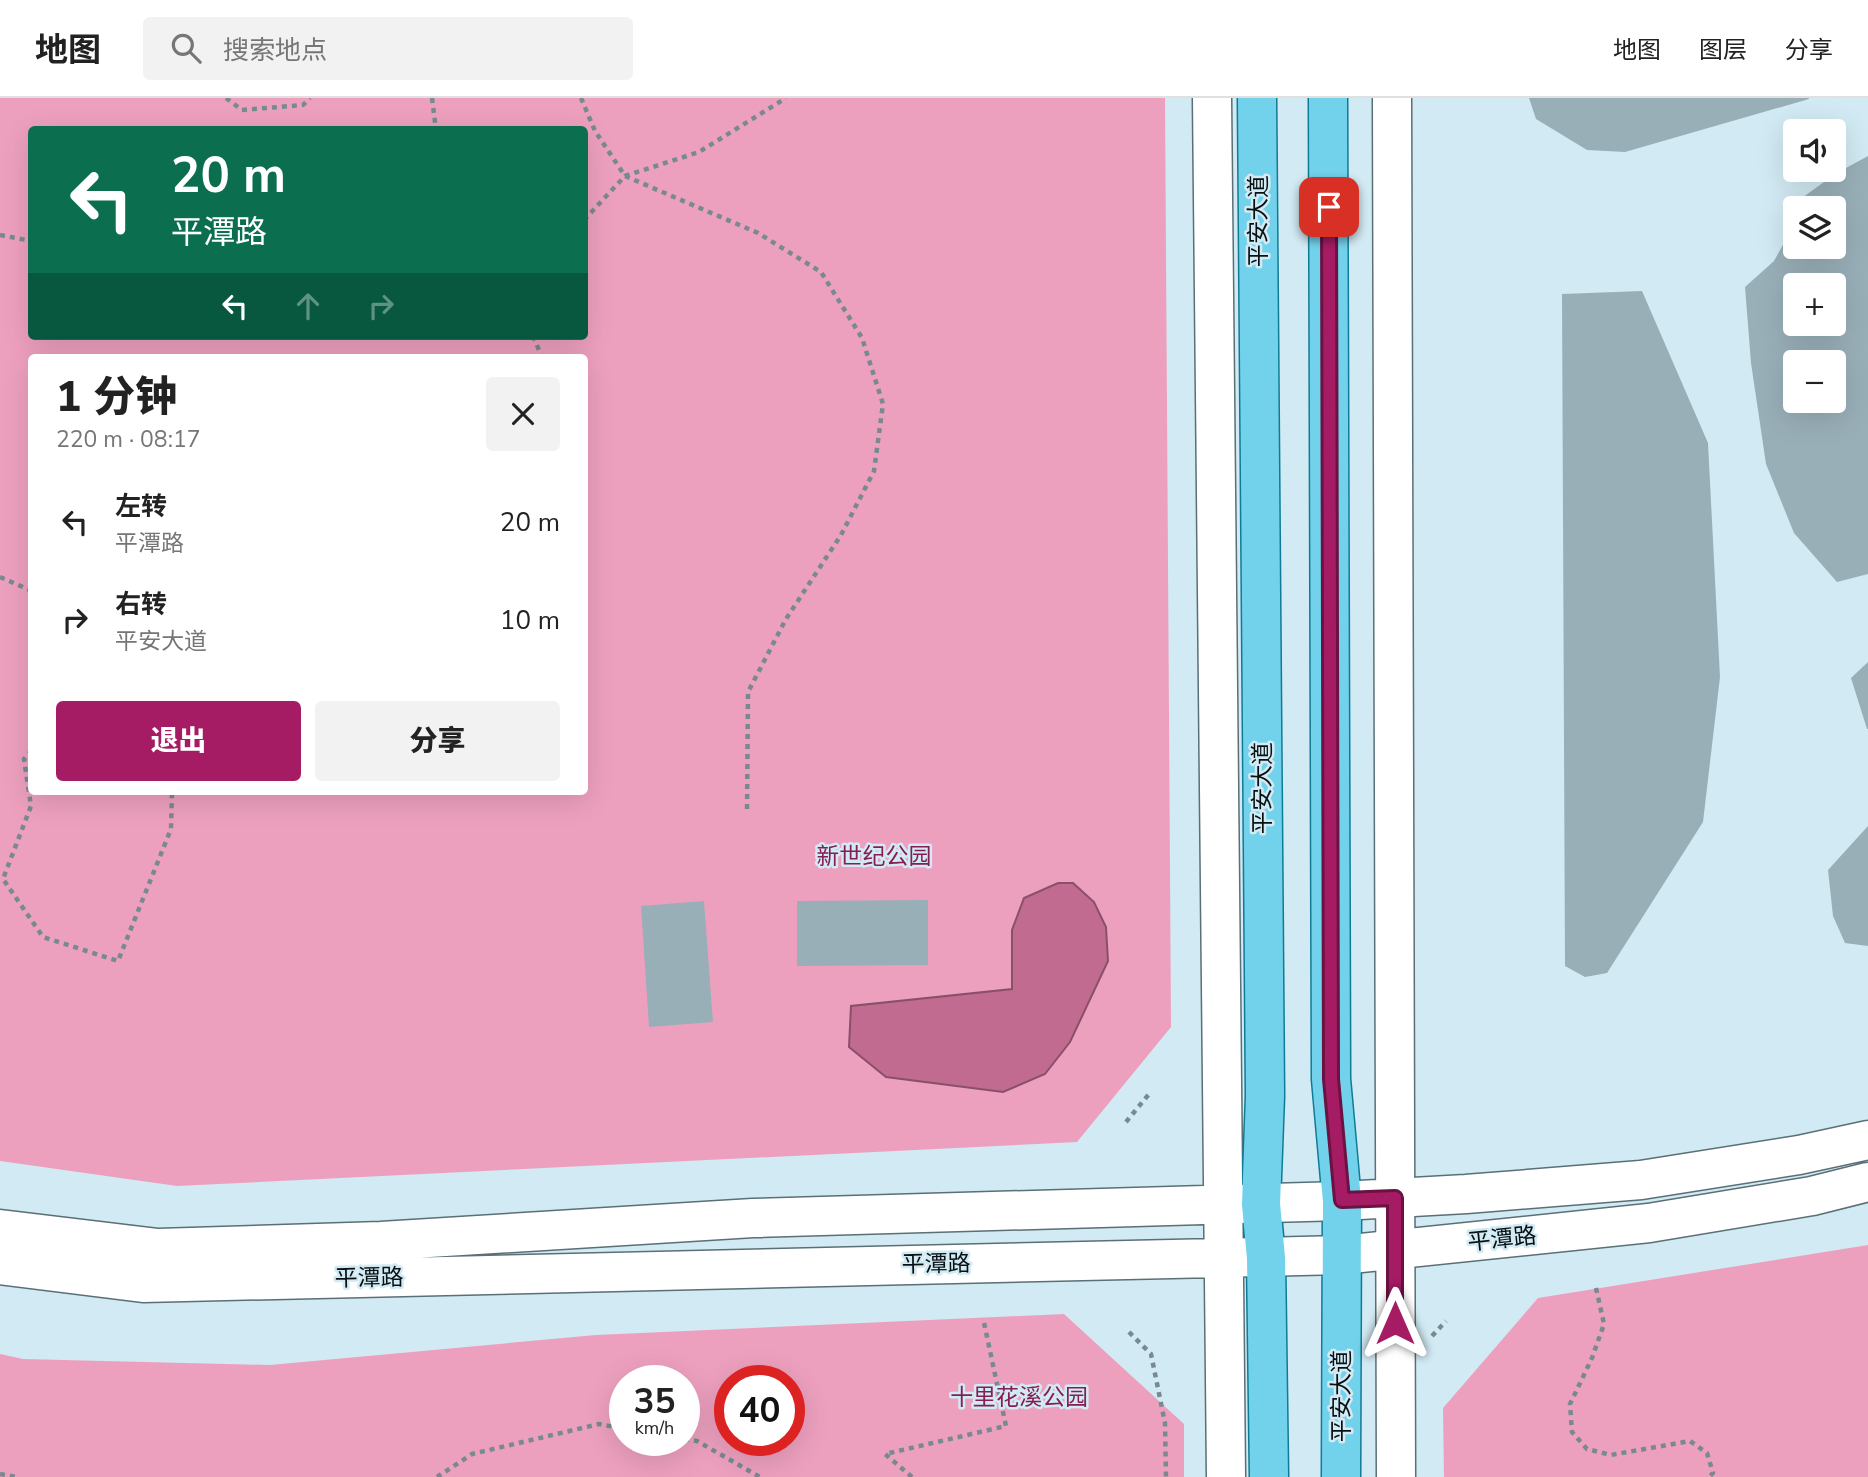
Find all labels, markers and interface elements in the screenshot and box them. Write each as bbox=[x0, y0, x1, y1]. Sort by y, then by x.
search box bbox=[143, 17, 633, 80]
text: 地图 bbox=[35, 28, 101, 73]
icon: search bbox=[167, 29, 205, 67]
text: 搜索地点 bbox=[223, 33, 327, 68]
text: 地图 bbox=[1613, 34, 1661, 66]
text: 图层 bbox=[1699, 34, 1747, 66]
text: 分享 bbox=[1785, 34, 1833, 66]
map controls bbox=[1783, 119, 1846, 413]
button: sound bbox=[1783, 119, 1846, 182]
text: 20 m bbox=[171, 142, 286, 209]
icon: left bbox=[56, 154, 147, 245]
street label: 平安大道 bbox=[1243, 175, 1274, 267]
pin bbox=[1299, 177, 1359, 237]
icon: arrive bbox=[1310, 188, 1348, 226]
button: layers bbox=[1783, 196, 1846, 259]
text: 平潭路 bbox=[171, 211, 267, 254]
button: + bbox=[1783, 273, 1846, 336]
icon: left bbox=[216, 287, 254, 325]
icon: ahead bbox=[289, 287, 327, 325]
icon: right bbox=[362, 287, 400, 325]
button: − bbox=[1783, 350, 1846, 413]
text: 1 分钟 bbox=[56, 369, 177, 426]
button: close bbox=[486, 377, 560, 451]
text: 220 m · 08:17 bbox=[56, 424, 201, 455]
text: 左转 bbox=[115, 489, 167, 524]
icon: left bbox=[56, 503, 94, 541]
text: 20 m bbox=[500, 505, 560, 540]
text: 平潭路 bbox=[115, 528, 184, 559]
text: 右转 bbox=[115, 587, 167, 622]
icon: right bbox=[56, 601, 94, 639]
text: 10 m bbox=[500, 603, 560, 638]
text: 平安大道 bbox=[115, 626, 207, 657]
button: 退出 bbox=[56, 701, 301, 781]
button: 分享 bbox=[315, 701, 560, 781]
street label: 平安大道 bbox=[1247, 742, 1278, 834]
park label: 新世纪公园 bbox=[817, 841, 932, 872]
street label: 平潭路 bbox=[1466, 1220, 1538, 1258]
street label: 平潭路 bbox=[901, 1248, 971, 1280]
street label: 平潭路 bbox=[334, 1262, 404, 1294]
position arrow bbox=[1358, 1286, 1432, 1360]
street label: 平安大道 bbox=[1326, 1350, 1357, 1442]
speed limit sign: 40 bbox=[714, 1365, 805, 1456]
text: 35 bbox=[633, 1378, 676, 1425]
park label: 十里花溪公园 bbox=[950, 1382, 1088, 1413]
text: km/h bbox=[635, 1416, 674, 1440]

